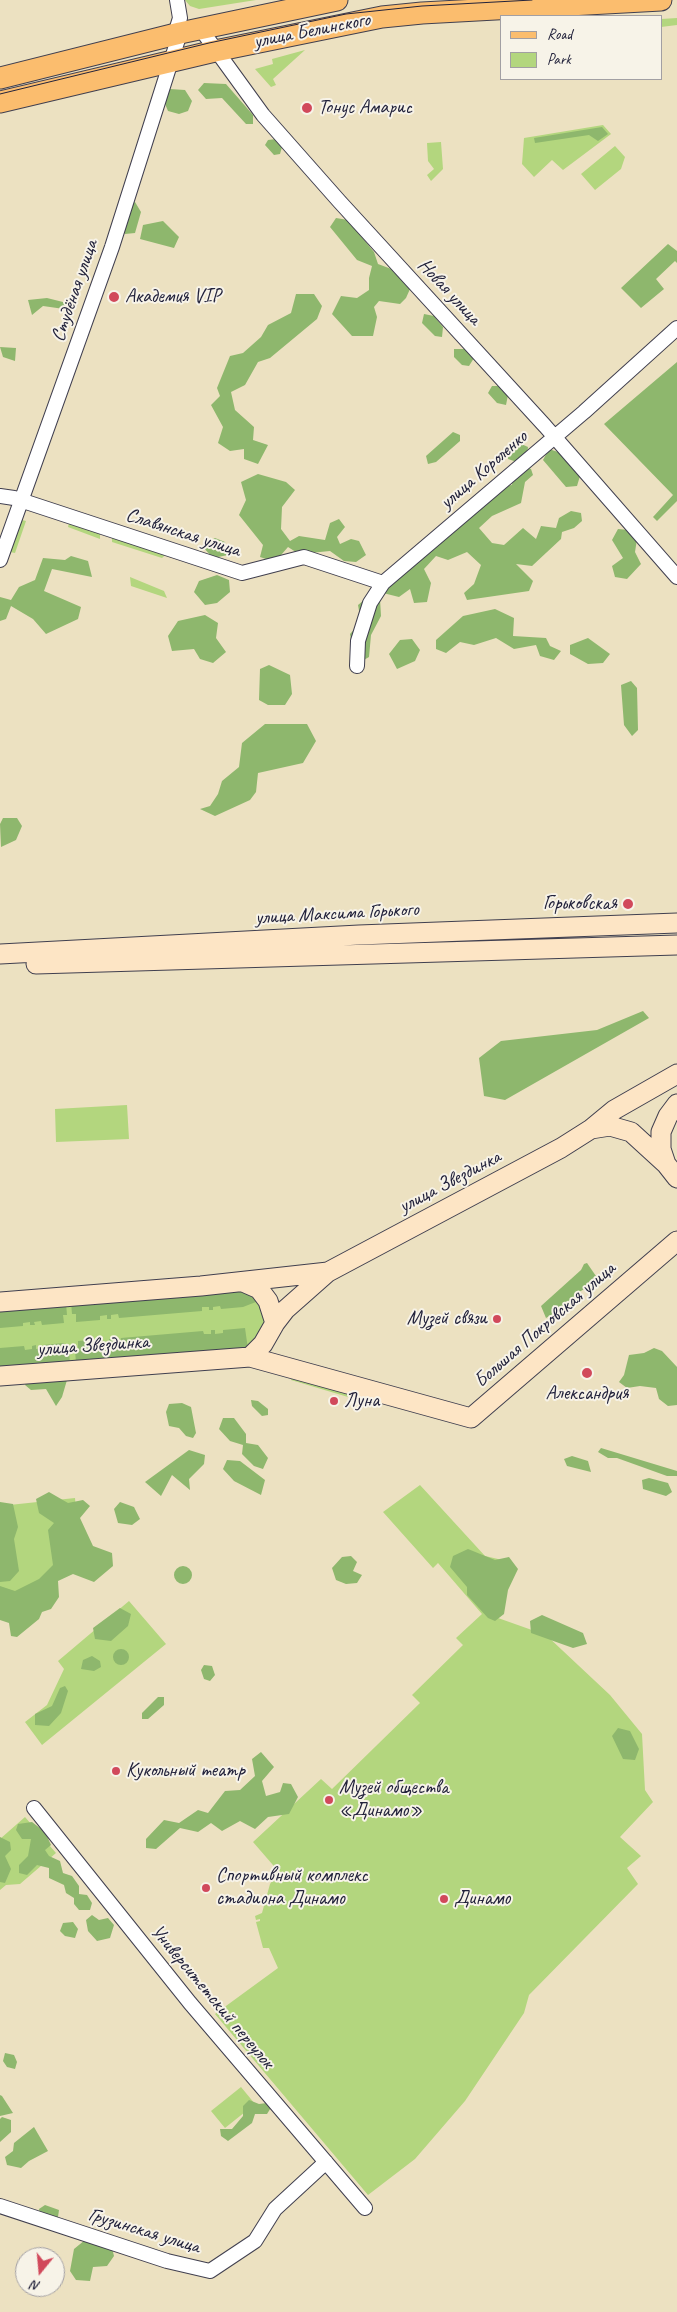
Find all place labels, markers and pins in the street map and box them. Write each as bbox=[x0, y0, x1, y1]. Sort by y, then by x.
place label: Тонус Амарис bbox=[318, 96, 412, 120]
marker: Тонус Амарис bbox=[300, 101, 314, 115]
place label: Академия VIP bbox=[125, 285, 221, 309]
marker: Академия VIP bbox=[107, 290, 121, 304]
place label: Горьковская bbox=[543, 892, 617, 916]
marker: Горьковская bbox=[621, 897, 635, 911]
place label: Музей связи bbox=[407, 1307, 487, 1331]
marker: Музей связи bbox=[491, 1313, 503, 1325]
marker: Александрия bbox=[580, 1366, 594, 1380]
place label: Александрия bbox=[546, 1382, 628, 1406]
place label: Луна bbox=[344, 1389, 379, 1413]
marker: Луна bbox=[328, 1395, 340, 1407]
place label: Кукольный театр bbox=[126, 1759, 245, 1783]
marker: Кукольный театр bbox=[110, 1765, 122, 1777]
place label: Музей общества «Динамо» bbox=[339, 1776, 448, 1823]
marker: Музей общества «Динамо» bbox=[323, 1794, 335, 1806]
place label: Спортивный комплекс стадиона Динамо bbox=[216, 1864, 368, 1911]
marker: Спортивный комплекс стадиона Динамо bbox=[200, 1882, 212, 1894]
place label: Динамо bbox=[454, 1887, 510, 1911]
marker: Динамо bbox=[438, 1893, 450, 1905]

